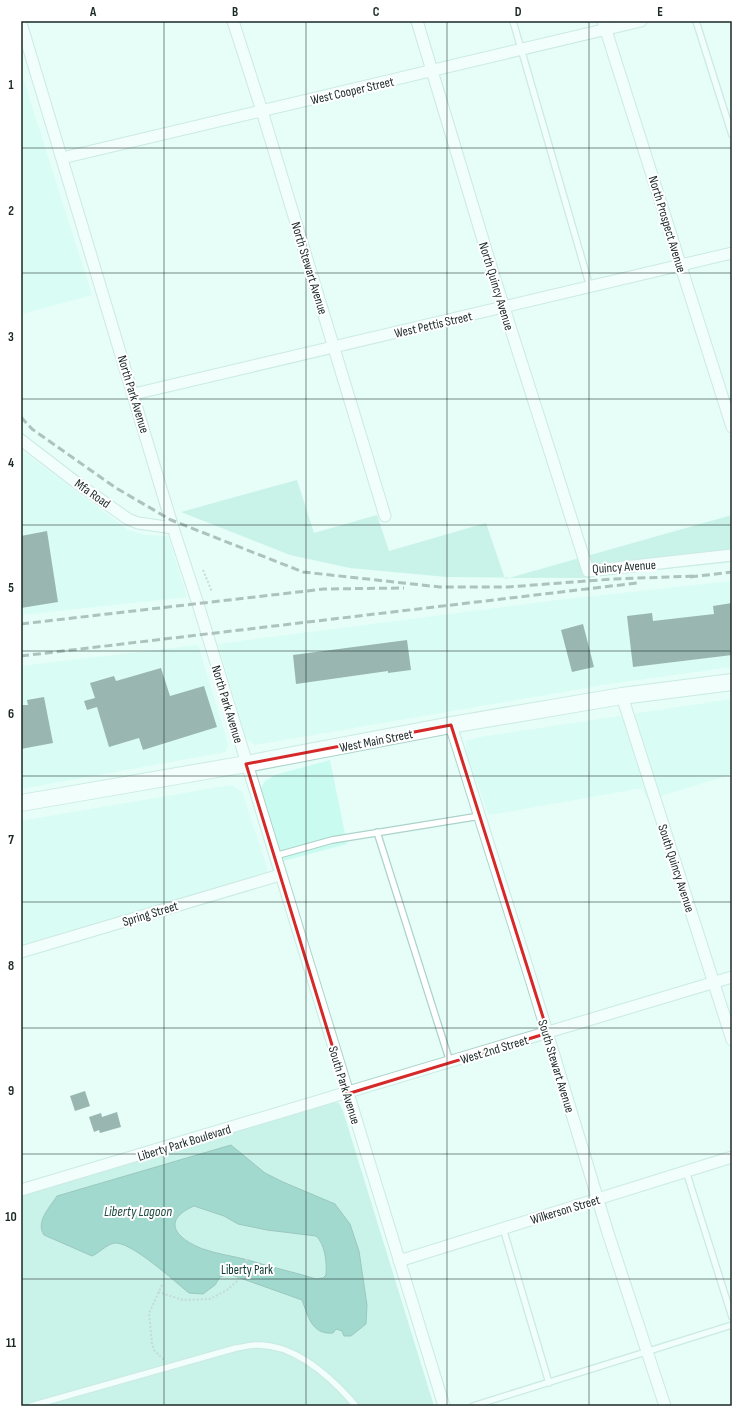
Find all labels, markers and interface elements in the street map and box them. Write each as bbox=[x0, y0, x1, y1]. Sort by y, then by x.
text: A bbox=[89, 4, 97, 20]
text: B bbox=[232, 4, 238, 20]
text: C bbox=[373, 4, 380, 20]
text: D bbox=[515, 4, 522, 20]
text: E bbox=[657, 4, 663, 20]
street label: West Cooper Street bbox=[309, 74, 395, 108]
text: 1 bbox=[8, 77, 14, 93]
street label: North Prospect Avenue bbox=[645, 174, 689, 275]
text: 2 bbox=[8, 203, 14, 219]
street label: North Stewart Avenue bbox=[287, 220, 331, 317]
street label: North Quincy Avenue bbox=[475, 240, 517, 332]
street label: West Pettis Street bbox=[393, 308, 474, 342]
text: 3 bbox=[8, 329, 14, 345]
street label: North Park Avenue bbox=[114, 354, 152, 435]
text: 4 bbox=[8, 455, 14, 471]
street label: Mfa Road bbox=[71, 476, 113, 512]
street label: Quincy Avenue bbox=[592, 557, 656, 577]
text: 5 bbox=[8, 580, 14, 596]
street label: North Park Avenue bbox=[208, 664, 246, 745]
text: 6 bbox=[8, 706, 14, 722]
street label: West Main Street bbox=[338, 726, 414, 756]
street label: South Quincy Avenue bbox=[654, 822, 698, 914]
text: 7 bbox=[8, 832, 14, 848]
street label: Spring Street bbox=[121, 898, 180, 930]
text: 8 bbox=[8, 958, 14, 974]
street label: South Stewart Avenue bbox=[534, 1018, 578, 1115]
street label: West 2nd Street bbox=[458, 1032, 530, 1068]
street label: South Park Avenue bbox=[325, 1044, 364, 1126]
text: 9 bbox=[8, 1083, 14, 1099]
street label: Liberty Park Boulevard bbox=[136, 1121, 233, 1165]
street label: Wilkerson Street bbox=[529, 1192, 602, 1228]
water label: Liberty Lagoon bbox=[104, 1203, 172, 1220]
text: 10 bbox=[5, 1209, 17, 1225]
park label: Liberty Park bbox=[221, 1262, 273, 1278]
text: 11 bbox=[6, 1335, 16, 1351]

